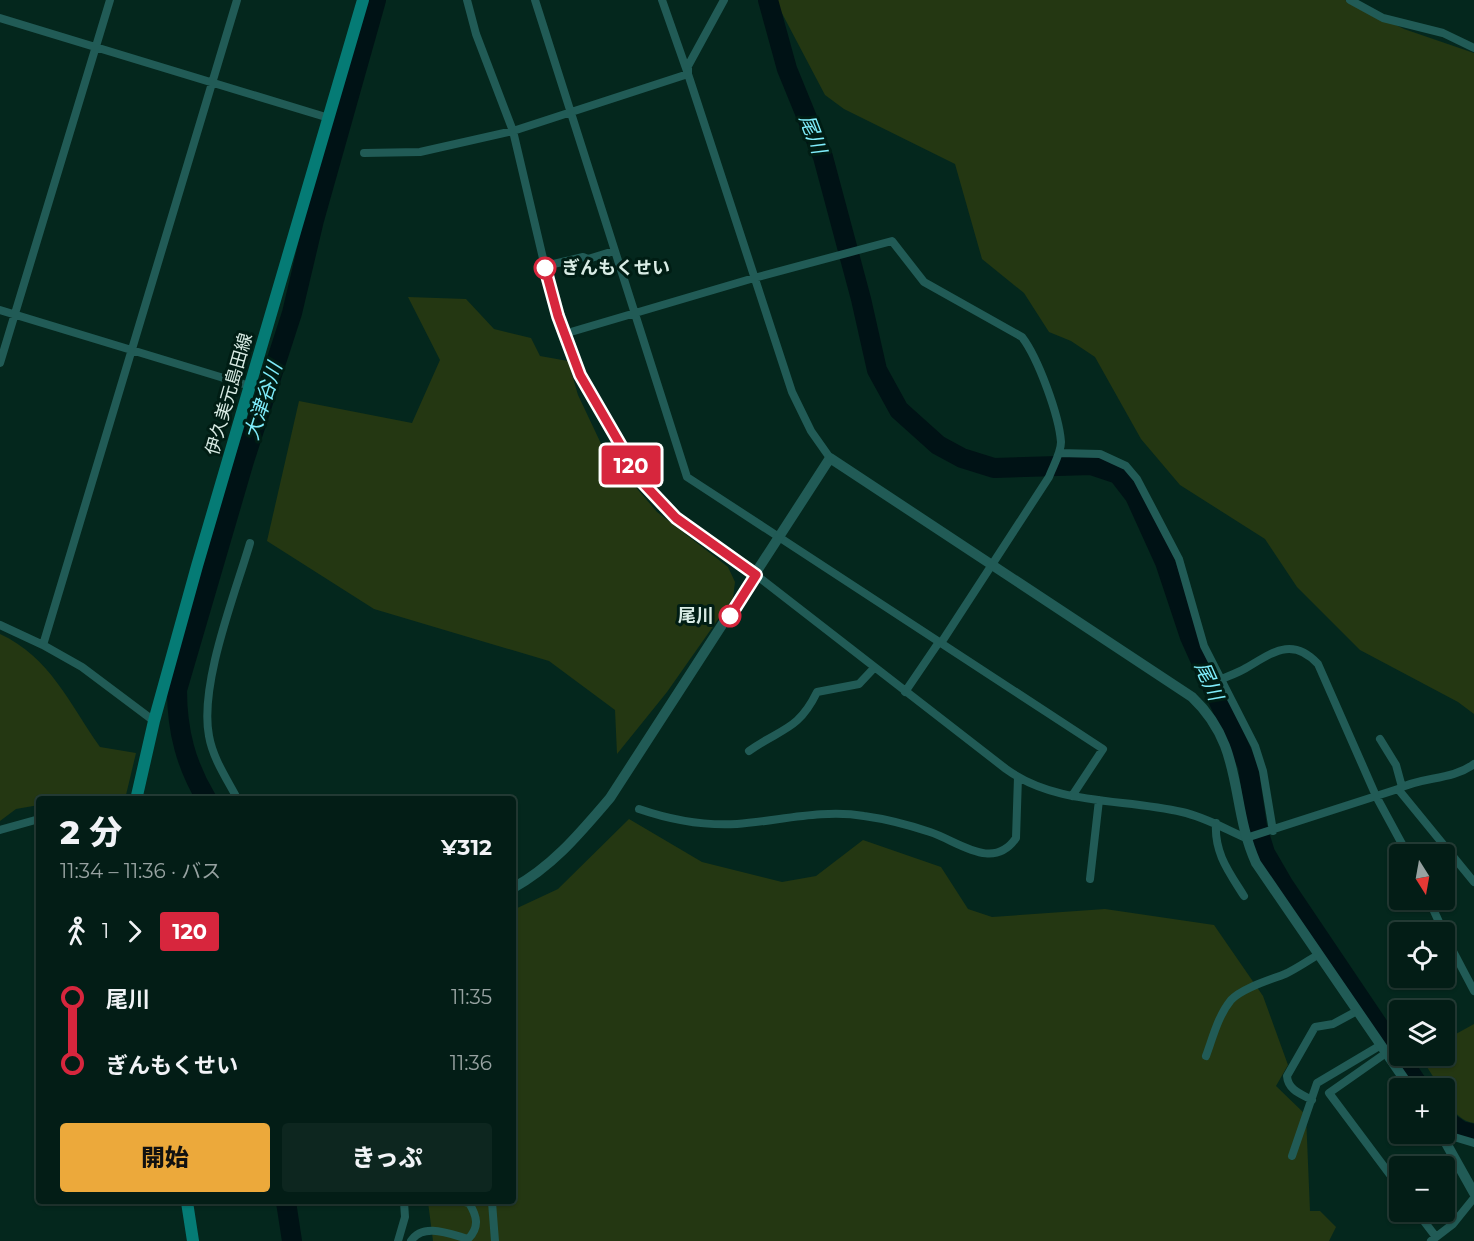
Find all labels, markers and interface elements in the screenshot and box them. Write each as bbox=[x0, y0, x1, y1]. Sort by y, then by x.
water label: 尾川 bbox=[795, 111, 832, 159]
marker: ぎんもくせい bbox=[534, 257, 556, 279]
place label: ぎんもくせい bbox=[562, 257, 670, 279]
street label: 伊久美元島田線 bbox=[201, 330, 257, 458]
water label: 大津谷川 bbox=[239, 357, 287, 443]
line badge: 120 bbox=[596, 446, 666, 484]
text: 120 bbox=[614, 453, 648, 478]
place label: 尾川 bbox=[678, 605, 714, 627]
marker: 尾川 bbox=[719, 605, 741, 627]
water label: 尾川 bbox=[1190, 658, 1229, 706]
text: 2 分 bbox=[60, 812, 122, 852]
text: ¥312 bbox=[441, 834, 492, 861]
north arrow bbox=[1389, 844, 1455, 910]
map controls bbox=[1389, 844, 1455, 1222]
text: 11:34 – 11:36 · バス bbox=[60, 859, 221, 883]
icon: walk bbox=[60, 915, 93, 948]
icon: forward bbox=[118, 915, 151, 948]
text: 1 bbox=[102, 919, 109, 943]
text: 120 bbox=[172, 919, 207, 944]
button: locate bbox=[1389, 922, 1455, 988]
text: 11:35 bbox=[451, 985, 492, 1009]
text: 尾川 bbox=[106, 986, 150, 1013]
button: layers bbox=[1389, 1000, 1455, 1066]
text: 11:36 bbox=[450, 1051, 492, 1075]
text: ぎんもくせい bbox=[106, 1052, 238, 1079]
button: + bbox=[1389, 1078, 1455, 1144]
button: 開始 bbox=[60, 1123, 270, 1192]
button: きっぷ bbox=[282, 1123, 492, 1192]
button: − bbox=[1389, 1156, 1455, 1222]

